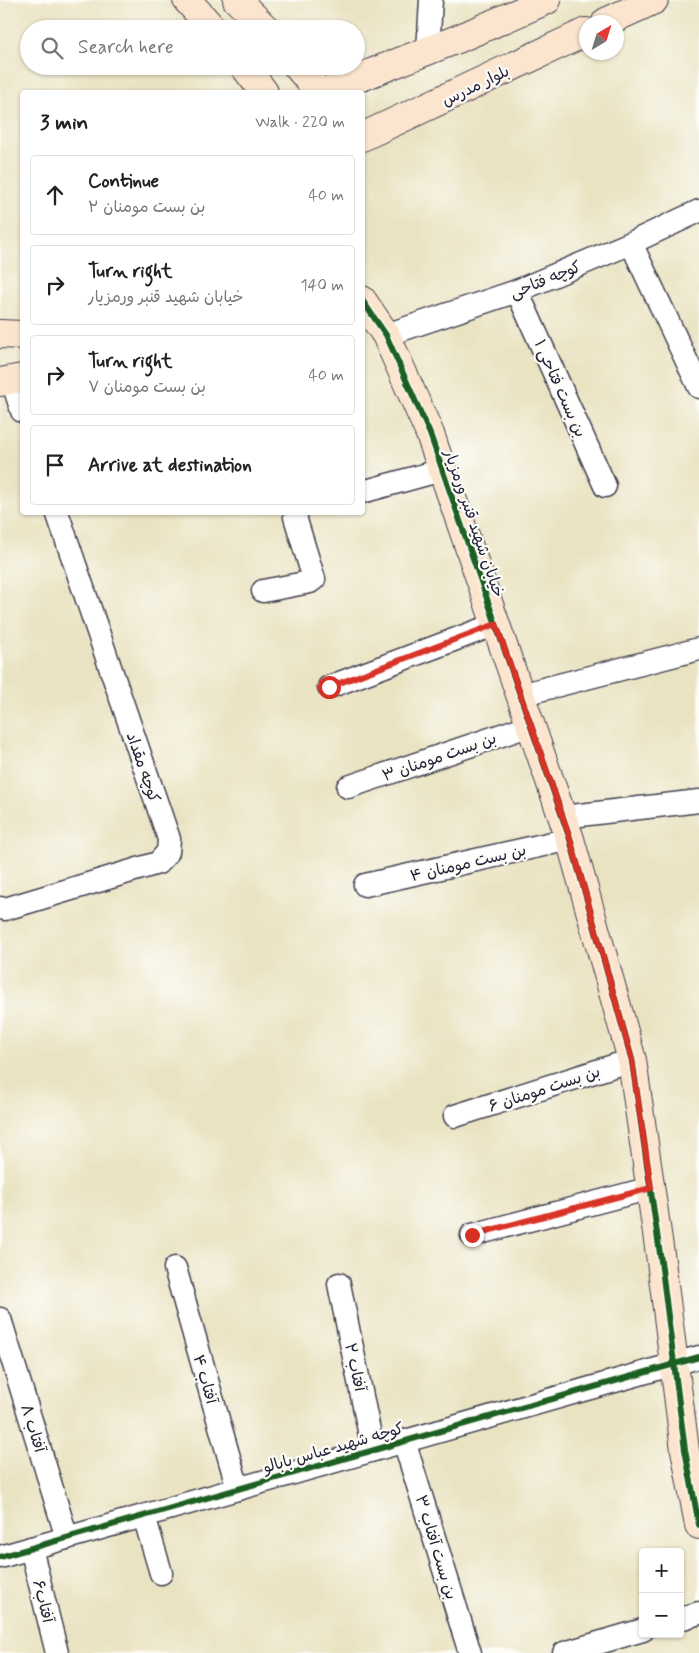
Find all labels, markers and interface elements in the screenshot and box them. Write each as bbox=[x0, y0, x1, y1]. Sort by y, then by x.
north arrow bbox=[579, 15, 624, 60]
search box bbox=[20, 20, 365, 75]
icon: search bbox=[38, 34, 66, 62]
text: Search here bbox=[78, 35, 174, 60]
street label: بلوار مدرس bbox=[438, 61, 513, 112]
text: 3 min bbox=[40, 109, 88, 137]
text: Walk · 220 m bbox=[255, 112, 345, 133]
text: Continue bbox=[88, 169, 159, 194]
icon: ahead bbox=[41, 181, 69, 209]
text: 40 m bbox=[308, 185, 344, 206]
text: ۲ بن بست مومنان bbox=[88, 197, 205, 218]
street label: کوچه فتاحی bbox=[507, 257, 584, 304]
text: Turn right bbox=[88, 259, 172, 284]
icon: right bbox=[41, 271, 69, 299]
text: 140 m bbox=[300, 275, 344, 296]
text: خیابان شهید قنبر ورمزیار bbox=[88, 287, 244, 308]
street label: بن بست فتاحی ۱ bbox=[529, 336, 591, 441]
text: Turn right bbox=[88, 349, 172, 374]
icon: right bbox=[41, 361, 69, 389]
text: 40 m bbox=[308, 365, 344, 386]
text: ۷ بن بست مومنان bbox=[88, 377, 206, 398]
street label: خیابان شهید قنبر ورمزیار bbox=[438, 446, 509, 600]
icon: arrive bbox=[41, 451, 69, 479]
text: Arrive at destination bbox=[88, 453, 252, 478]
route start bbox=[318, 676, 341, 699]
street label: ۳ بن بست مومنان bbox=[379, 728, 499, 787]
street label: کوچه مقداد bbox=[121, 730, 164, 806]
street label: ۴ بن بست مومنان bbox=[408, 840, 528, 887]
street label: ۶ بن بست مومنان bbox=[486, 1061, 603, 1117]
route end bbox=[461, 1224, 484, 1247]
street label: آفتاب ۲ bbox=[339, 1341, 370, 1394]
street label: آفتاب ۴ bbox=[188, 1352, 222, 1407]
street label: آفتاب ۸ bbox=[15, 1402, 50, 1456]
street label: کوچه شهید عباس بابالو bbox=[260, 1418, 406, 1479]
street label: بن بست آفتاب ۳ bbox=[410, 1493, 461, 1602]
map controls bbox=[639, 1548, 684, 1638]
button: + bbox=[639, 1548, 684, 1593]
street label: آفتاب۶ bbox=[27, 1578, 58, 1626]
button: − bbox=[639, 1593, 684, 1638]

